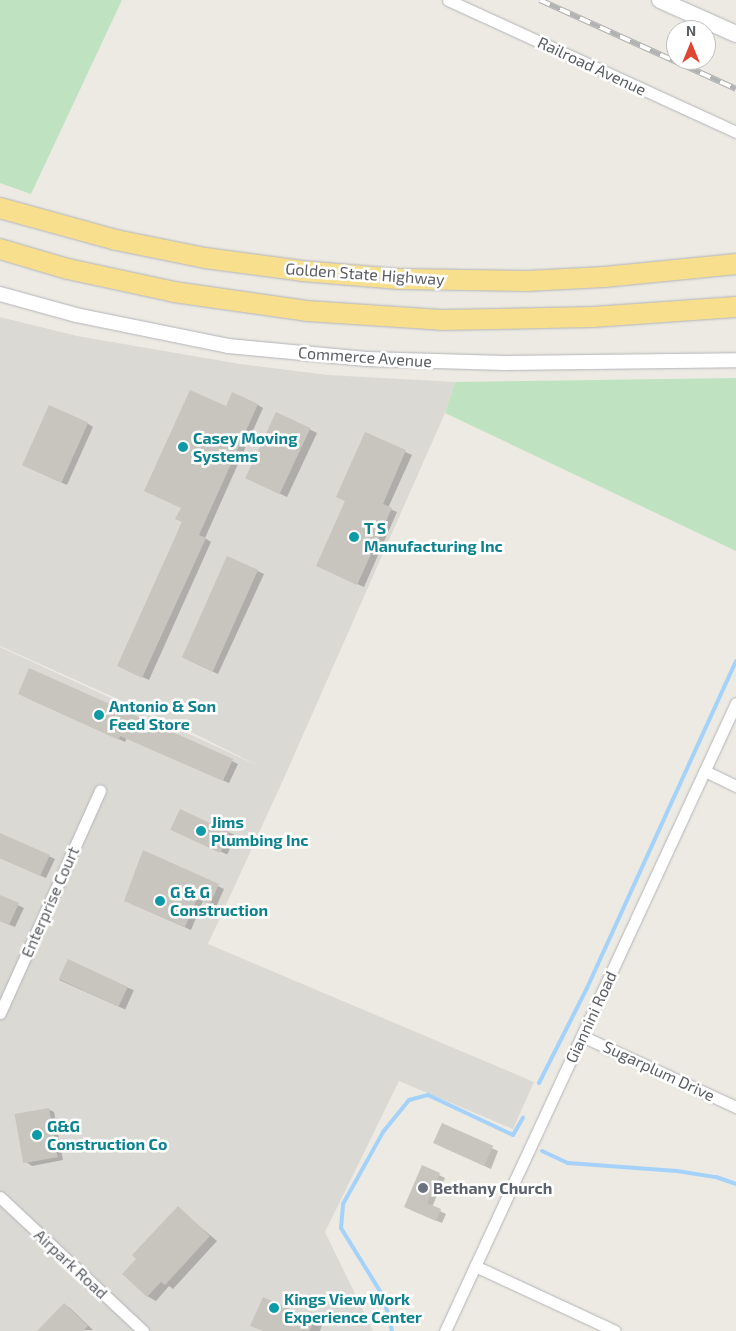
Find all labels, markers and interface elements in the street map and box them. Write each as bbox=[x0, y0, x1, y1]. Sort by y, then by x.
north arrow bbox=[666, 20, 716, 70]
text: N bbox=[686, 22, 696, 39]
street label: Railroad Avenue bbox=[535, 32, 649, 100]
street label: Golden State Highway bbox=[285, 259, 445, 289]
street label: Commerce Avenue bbox=[297, 343, 433, 371]
place label: Casey Moving Systems bbox=[193, 428, 298, 466]
marker: Casey Moving Systems bbox=[177, 441, 189, 453]
place label: T S Manufacturing Inc bbox=[364, 518, 503, 556]
marker: T S Manufacturing Inc bbox=[348, 531, 360, 543]
place label: Antonio & Son Feed Store bbox=[109, 696, 216, 734]
marker: Antonio & Son Feed Store bbox=[93, 709, 105, 721]
place label: Jims Plumbing Inc bbox=[211, 812, 308, 850]
marker: Jims Plumbing Inc bbox=[195, 825, 207, 837]
street label: Enterprise Court bbox=[17, 844, 83, 960]
place label: G & G Construction bbox=[170, 882, 268, 920]
marker: G & G Construction bbox=[154, 895, 166, 907]
street label: Giannini Road bbox=[561, 968, 621, 1066]
street label: Sugarplum Drive bbox=[600, 1037, 718, 1105]
place label: G&G Construction Co bbox=[47, 1116, 167, 1154]
marker: G&G Construction Co bbox=[31, 1129, 43, 1141]
place label: Bethany Church bbox=[433, 1178, 553, 1198]
marker: Bethany Church bbox=[417, 1182, 429, 1194]
street label: Airpark Road bbox=[30, 1225, 112, 1303]
place label: Kings View Work Experience Center bbox=[284, 1289, 422, 1327]
marker: Kings View Work Experience Center bbox=[268, 1302, 280, 1314]

